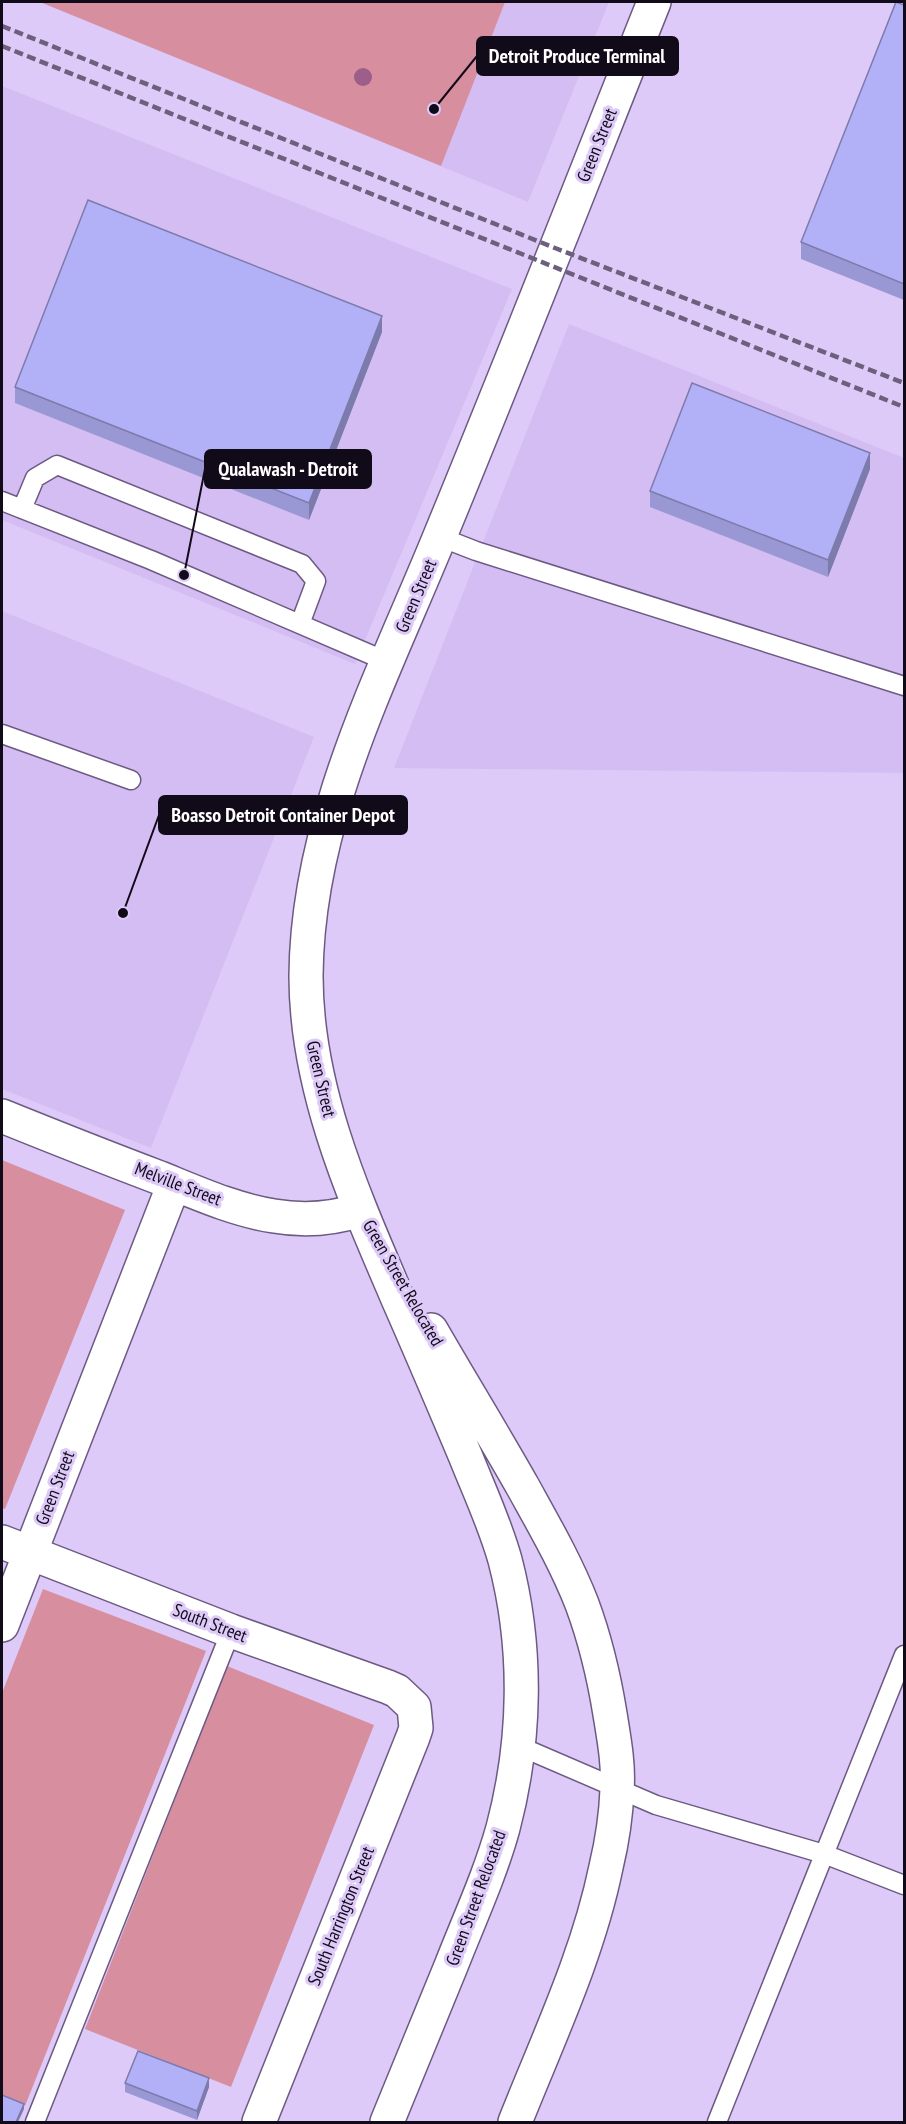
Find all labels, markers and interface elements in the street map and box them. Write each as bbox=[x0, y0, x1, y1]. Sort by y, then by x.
callout: Detroit Produce Terminal bbox=[477, 37, 678, 75]
text: Detroit Produce Terminal bbox=[489, 43, 665, 69]
street label: Green Street bbox=[571, 105, 622, 185]
callout: Qualawash - Detroit bbox=[205, 450, 371, 488]
text: Qualawash - Detroit bbox=[218, 456, 358, 482]
street label: Green Street bbox=[390, 556, 441, 636]
callout: Boasso Detroit Container Depot bbox=[159, 796, 407, 834]
text: Boasso Detroit Container Depot bbox=[171, 802, 395, 828]
street label: Green Street bbox=[302, 1039, 341, 1119]
street label: Melville Street bbox=[132, 1157, 225, 1211]
street label: Green Street Relocated bbox=[358, 1215, 449, 1350]
street label: Green Street bbox=[30, 1447, 79, 1528]
street label: South Street bbox=[170, 1598, 250, 1647]
street label: Green Street Relocated bbox=[440, 1827, 511, 1969]
street label: South Harrington Street bbox=[302, 1843, 379, 1989]

